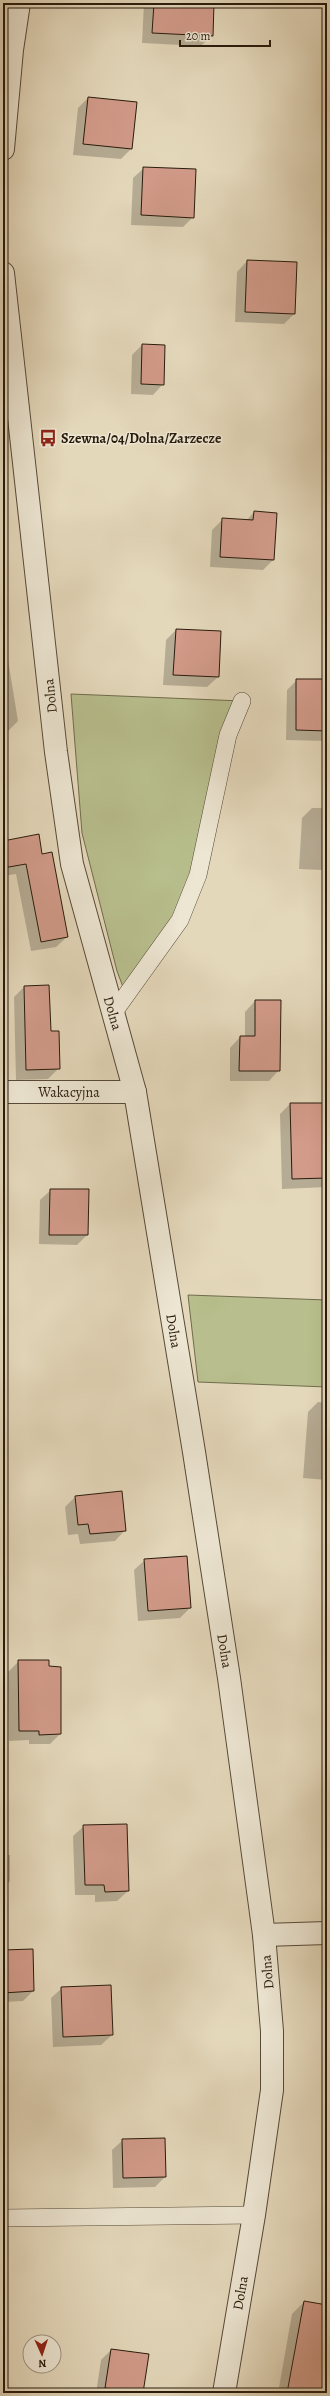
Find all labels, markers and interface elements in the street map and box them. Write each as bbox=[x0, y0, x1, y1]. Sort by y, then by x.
scale bar bbox=[180, 22, 270, 48]
text: 20 m bbox=[186, 28, 210, 44]
bus stop icon: Szewna/04/Dolna/Zarzecze bbox=[38, 428, 58, 448]
place label: Szewna/04/Dolna/Zarzecze bbox=[61, 429, 222, 448]
street label: Dolna bbox=[39, 677, 62, 714]
street label: Dolna bbox=[99, 994, 127, 1033]
street label: Wakacyjna bbox=[37, 1083, 100, 1102]
street label: Dolna bbox=[161, 1313, 186, 1350]
street label: Dolna bbox=[212, 1633, 237, 1670]
street label: Dolna bbox=[256, 1954, 278, 1990]
street label: Dolna bbox=[228, 2274, 253, 2312]
north arrow bbox=[22, 2334, 62, 2374]
text: N bbox=[38, 2356, 47, 2371]

